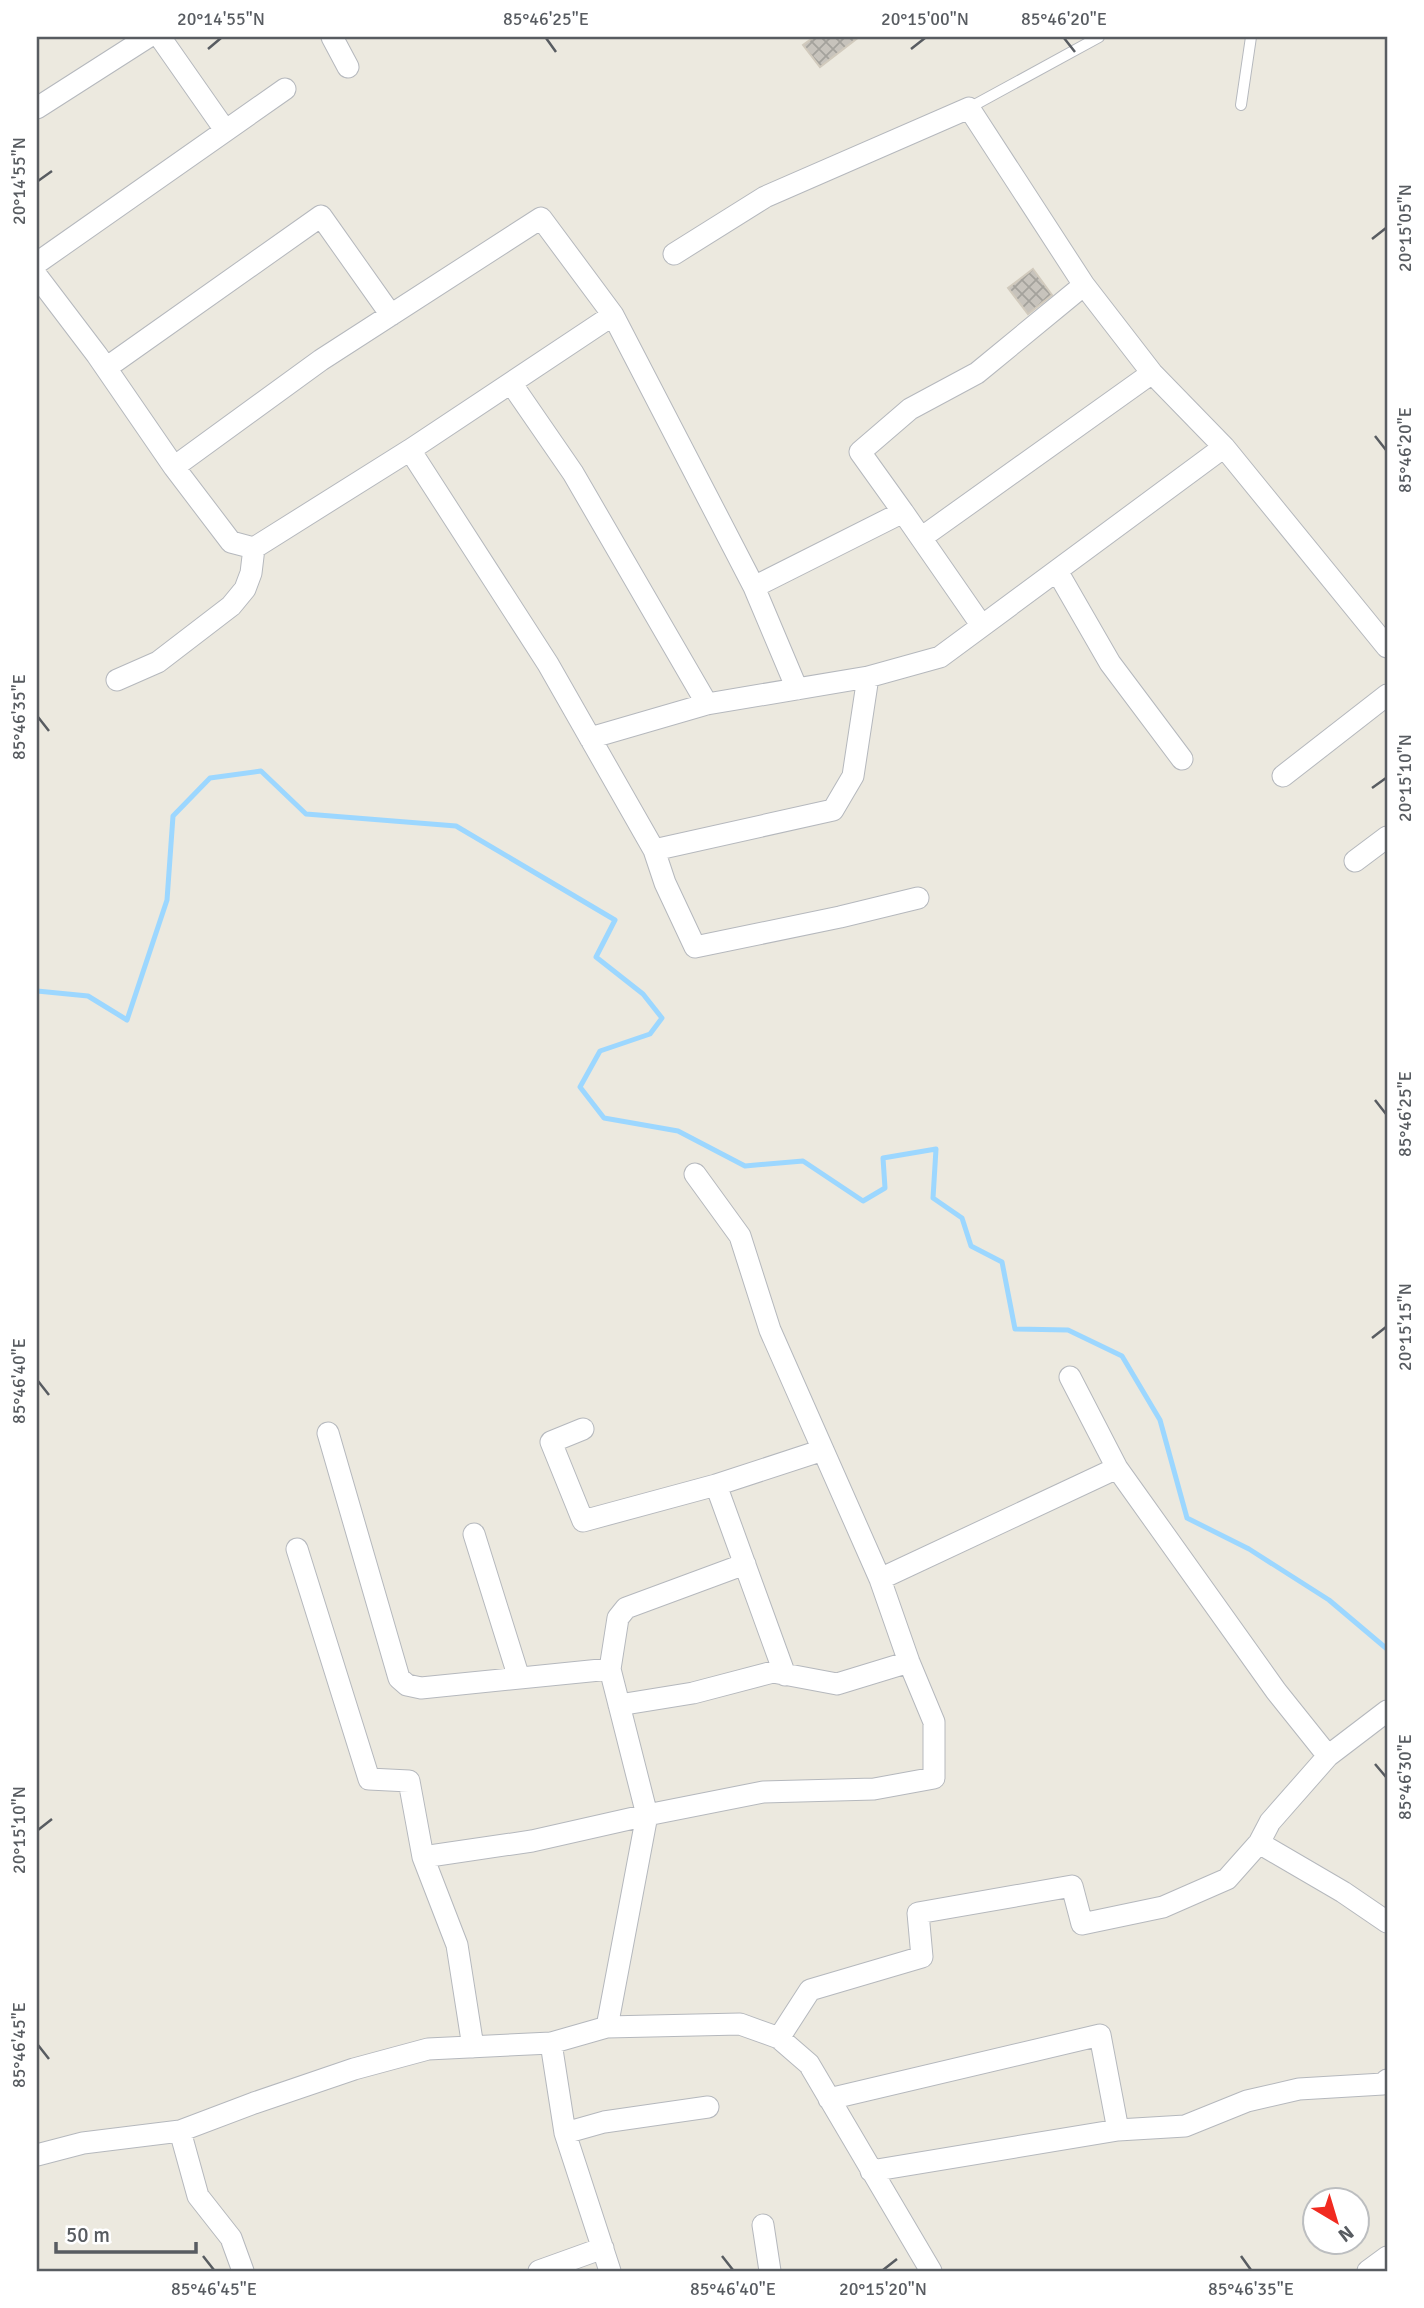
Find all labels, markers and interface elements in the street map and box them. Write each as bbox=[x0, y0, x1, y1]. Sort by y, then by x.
text: 20°14'55"N bbox=[177, 8, 265, 30]
text: 85°46'25"E bbox=[503, 8, 589, 30]
text: 20°15'00"N bbox=[881, 8, 969, 30]
text: 85°46'20"E bbox=[1021, 8, 1107, 30]
text: 20°14'55"N bbox=[8, 137, 30, 225]
text: 20°15'05"N bbox=[1394, 184, 1416, 272]
text: 85°46'20"E bbox=[1394, 407, 1416, 493]
text: 85°46'35"E bbox=[8, 674, 30, 760]
text: 20°15'10"N bbox=[1394, 734, 1416, 822]
text: 85°46'25"E bbox=[1394, 1071, 1416, 1157]
text: 20°15'15"N bbox=[1394, 1283, 1416, 1371]
text: 85°46'40"E bbox=[8, 1338, 30, 1424]
text: 85°46'30"E bbox=[1394, 1734, 1416, 1820]
text: 20°15'10"N bbox=[8, 1786, 30, 1874]
text: 85°46'45"E bbox=[8, 2002, 30, 2088]
north arrow bbox=[1302, 2186, 1372, 2256]
scale bar bbox=[56, 2210, 196, 2254]
text: N bbox=[1333, 2220, 1358, 2247]
text: 50 m bbox=[66, 2222, 110, 2248]
text: 85°46'45"E bbox=[171, 2278, 257, 2300]
text: 85°46'40"E bbox=[690, 2278, 776, 2300]
text: 20°15'20"N bbox=[839, 2278, 927, 2300]
text: 85°46'35"E bbox=[1208, 2278, 1294, 2300]

